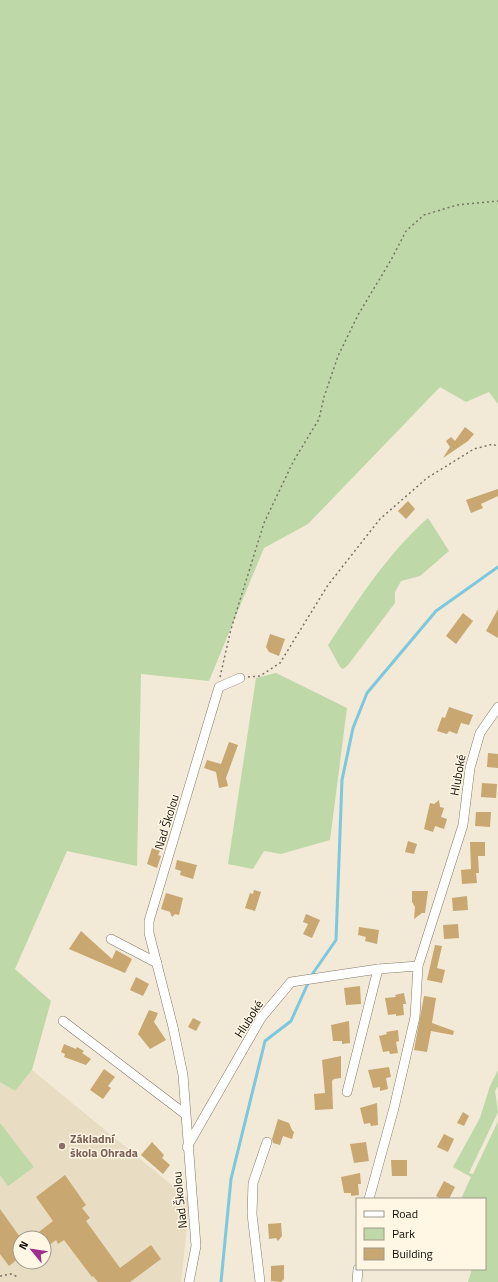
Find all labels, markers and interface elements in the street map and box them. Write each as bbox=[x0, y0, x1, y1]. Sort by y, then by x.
street label: Hluboké bbox=[445, 753, 470, 797]
street label: Nad Školou bbox=[149, 792, 184, 852]
street label: Hluboké bbox=[229, 996, 268, 1041]
place label: Základní škola Ohrada bbox=[70, 1129, 138, 1162]
marker: Základní škola Ohrada bbox=[57, 1141, 67, 1151]
street label: Nad Školou bbox=[167, 1171, 192, 1229]
legend bbox=[356, 1198, 486, 1270]
text: Road bbox=[392, 1204, 418, 1223]
text: Park bbox=[392, 1224, 415, 1243]
north arrow bbox=[12, 1230, 52, 1270]
text: N bbox=[14, 1238, 32, 1252]
text: Building bbox=[392, 1244, 433, 1263]

